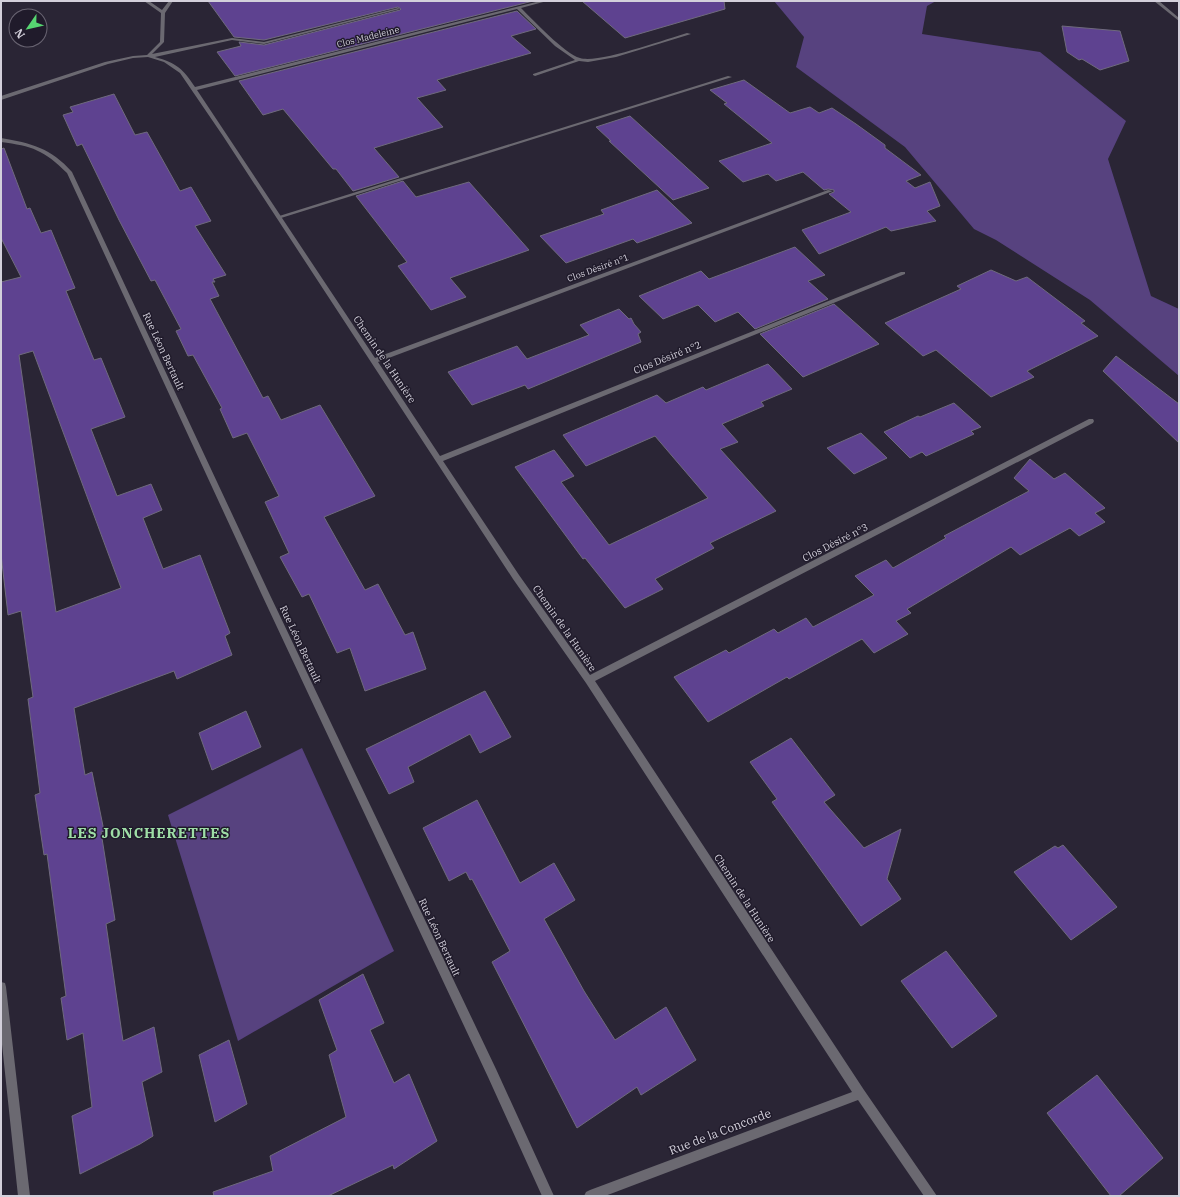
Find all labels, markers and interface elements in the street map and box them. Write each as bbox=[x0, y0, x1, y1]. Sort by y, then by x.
north arrow bbox=[8, 8, 48, 48]
street label: Clos Madeleine bbox=[335, 23, 400, 50]
text: N bbox=[11, 26, 28, 41]
street label: Clos Désiré n°1 bbox=[566, 251, 630, 284]
street label: Rue Léon Bertault bbox=[140, 310, 187, 393]
street label: Chemin de la Hunière bbox=[350, 313, 419, 406]
street label: Clos Désiré n°2 bbox=[631, 338, 703, 377]
street label: Clos Désiré n°3 bbox=[800, 520, 870, 565]
street label: Chemin de la Hunière bbox=[530, 582, 599, 674]
street label: Rue Léon Bertault bbox=[277, 603, 324, 686]
district label: LES JONCHERETTES bbox=[68, 824, 230, 842]
street label: Chemin de la Hunière bbox=[711, 852, 778, 945]
street label: Rue Léon Bertault bbox=[416, 896, 463, 979]
street label: Rue de la Concorde bbox=[667, 1105, 773, 1158]

